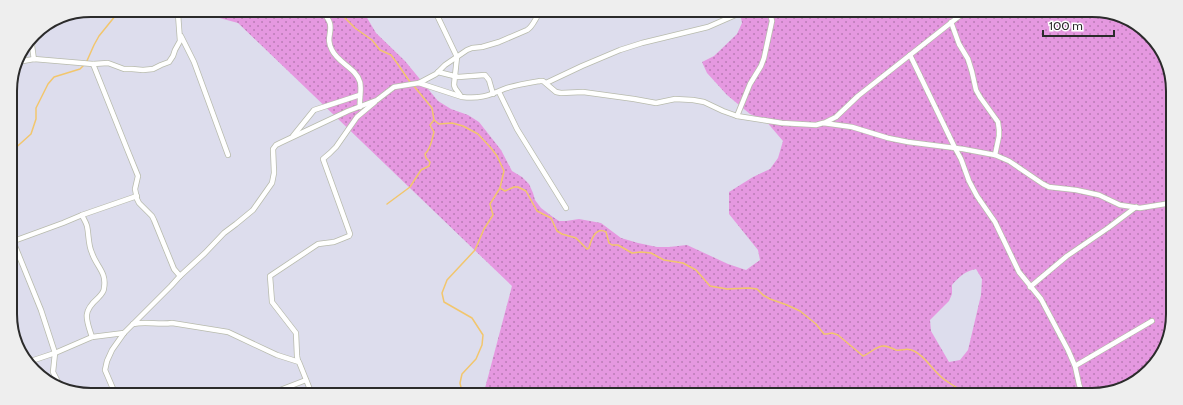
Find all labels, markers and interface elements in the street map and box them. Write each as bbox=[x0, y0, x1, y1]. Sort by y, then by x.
scale bar bbox=[1043, 12, 1114, 38]
text: 100 m bbox=[1049, 18, 1083, 33]

